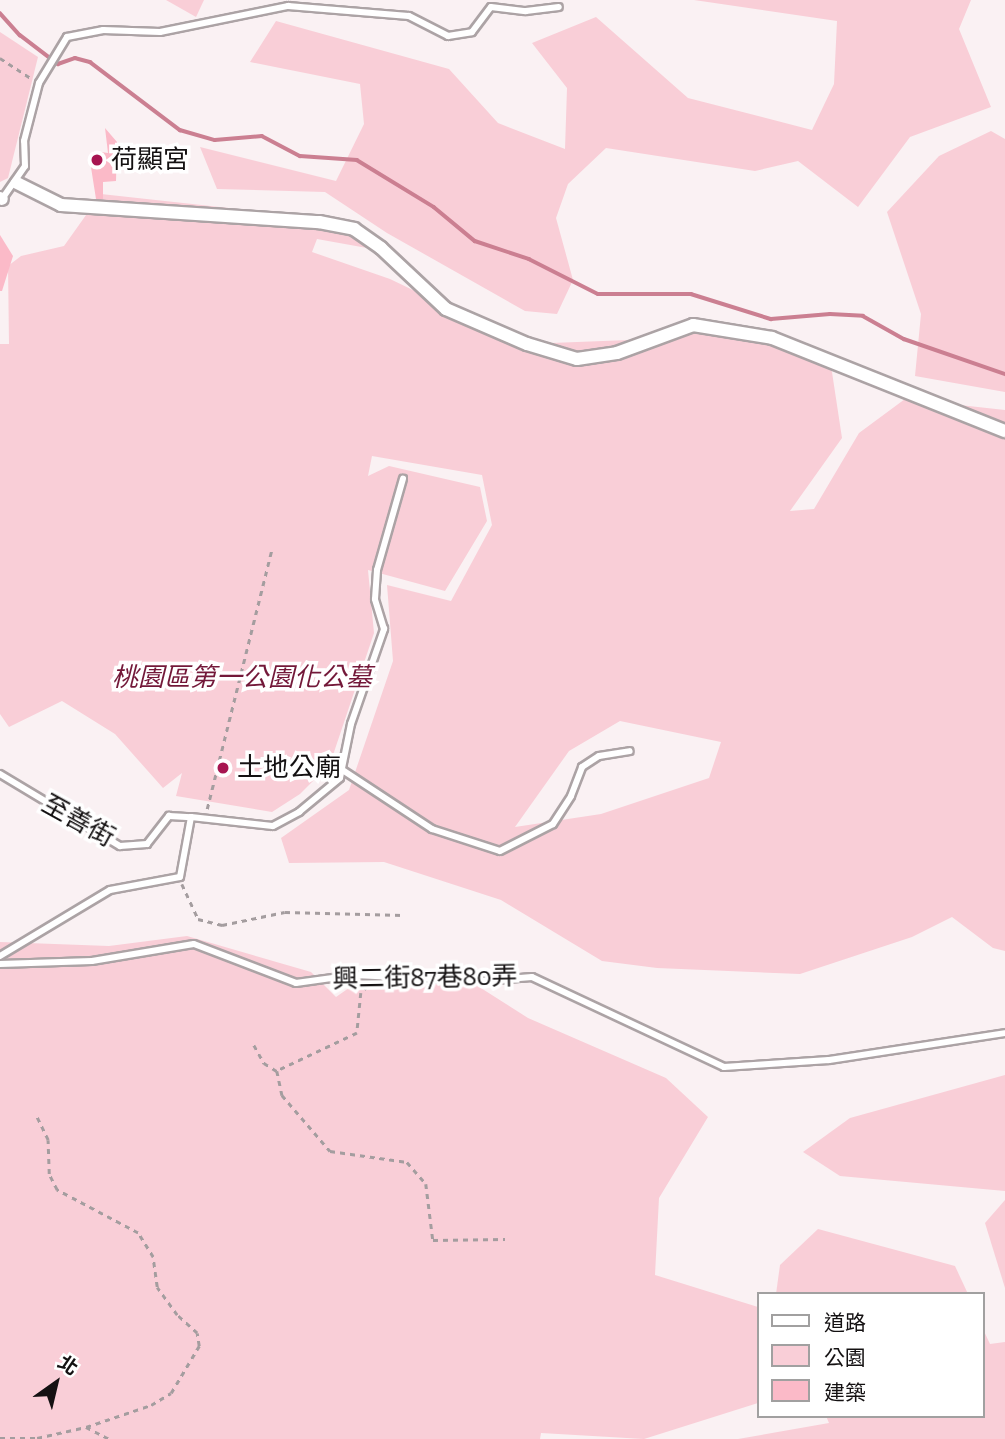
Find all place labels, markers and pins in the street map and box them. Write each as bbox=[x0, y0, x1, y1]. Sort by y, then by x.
place label: 荷顯宮 bbox=[111, 144, 189, 176]
marker: 荷顯宮 bbox=[89, 152, 105, 168]
place label: 土地公廟 bbox=[237, 752, 341, 784]
marker: 土地公廟 bbox=[215, 760, 231, 776]

